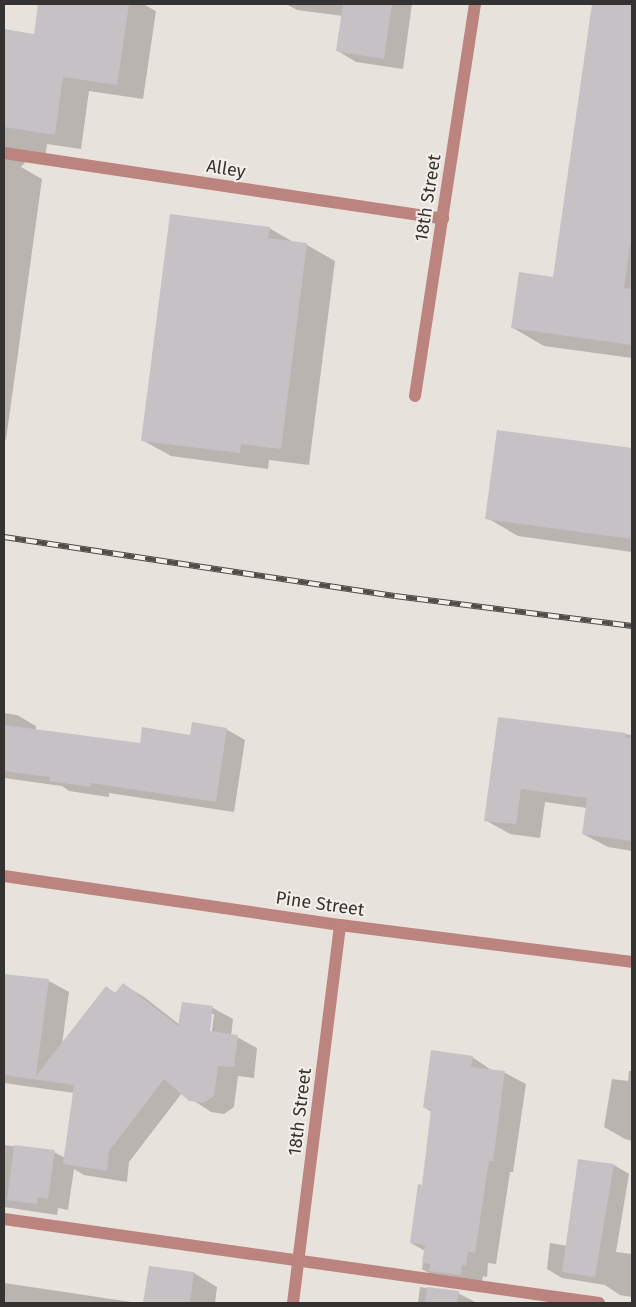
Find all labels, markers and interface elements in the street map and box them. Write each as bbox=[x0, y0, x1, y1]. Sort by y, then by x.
street label: 18th Street bbox=[410, 153, 446, 243]
street label: Alley bbox=[205, 155, 247, 183]
street label: Pine Street bbox=[274, 887, 366, 921]
street label: 18th Street bbox=[284, 1067, 316, 1157]

